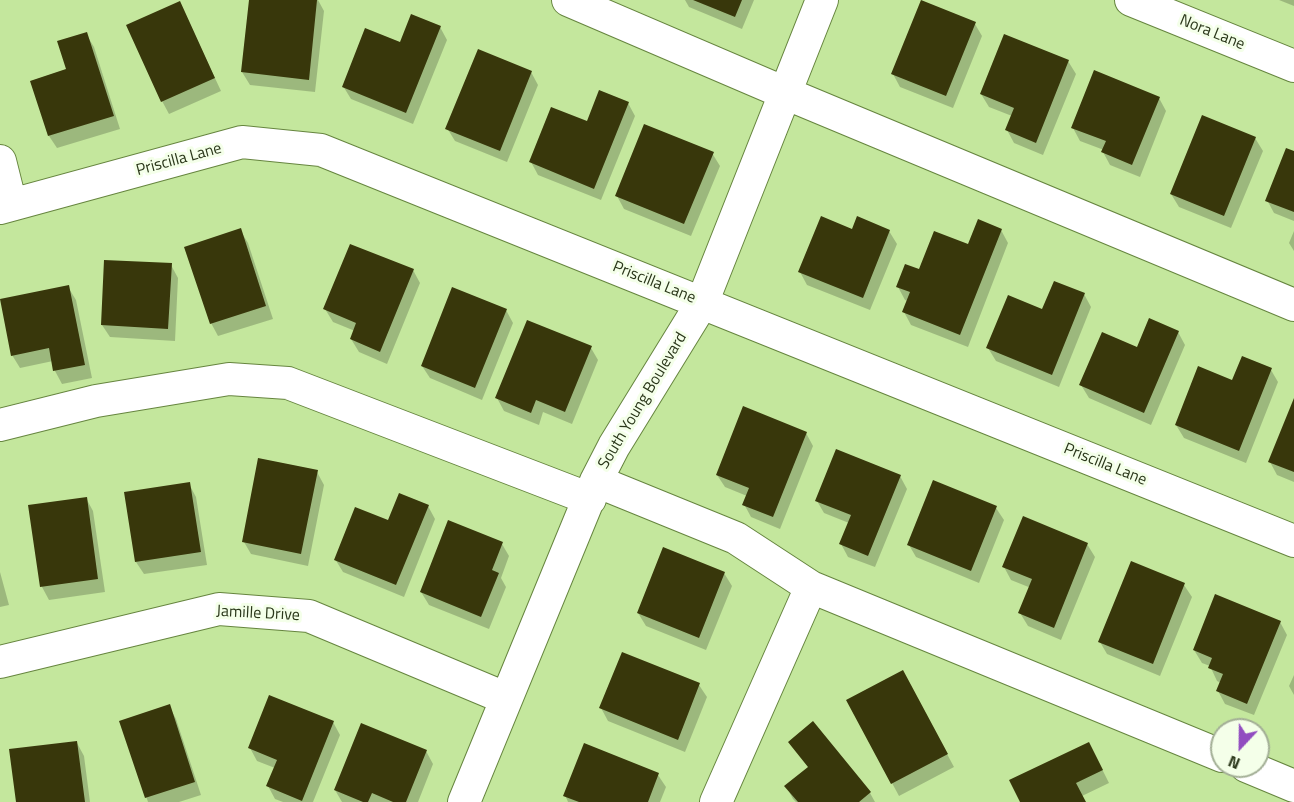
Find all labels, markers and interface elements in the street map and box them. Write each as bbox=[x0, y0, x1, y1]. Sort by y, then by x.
street label: Nora Lane bbox=[1177, 11, 1247, 55]
street label: Priscilla Lane bbox=[134, 139, 224, 181]
street label: Priscilla Lane bbox=[610, 258, 698, 308]
street label: South Young Boulevard bbox=[595, 329, 691, 473]
street label: Priscilla Lane bbox=[1061, 440, 1149, 490]
street label: Jamille Drive bbox=[216, 602, 300, 626]
north arrow bbox=[1210, 718, 1270, 778]
text: N bbox=[1224, 750, 1244, 776]

